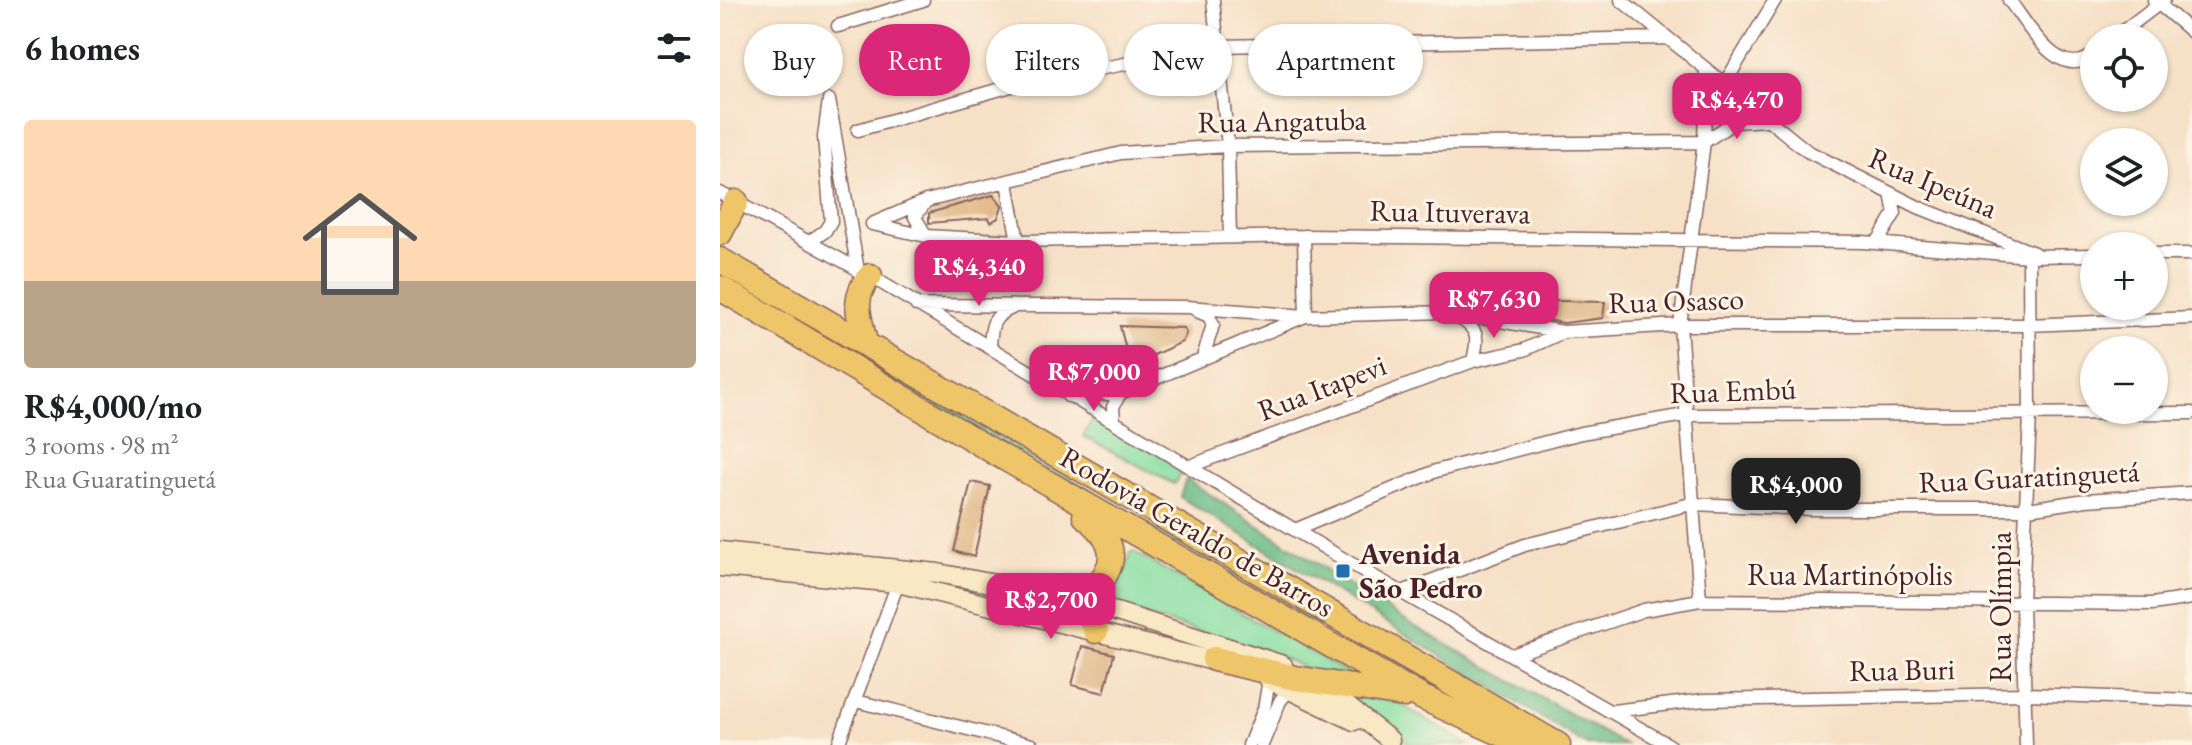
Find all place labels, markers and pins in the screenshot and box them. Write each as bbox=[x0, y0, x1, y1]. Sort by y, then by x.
pin: R$4,470 bbox=[1663, 73, 1811, 141]
pin: R$4,340 bbox=[905, 240, 1053, 308]
pin: R$7,630 bbox=[1420, 272, 1568, 340]
pin: R$7,000 bbox=[1020, 345, 1168, 413]
pin: R$4,000 bbox=[1722, 458, 1870, 526]
place label: Avenida São Pedro bbox=[1358, 534, 1483, 607]
marker: Avenida São Pedro bbox=[1334, 562, 1352, 580]
pin: R$2,700 bbox=[977, 573, 1125, 641]

